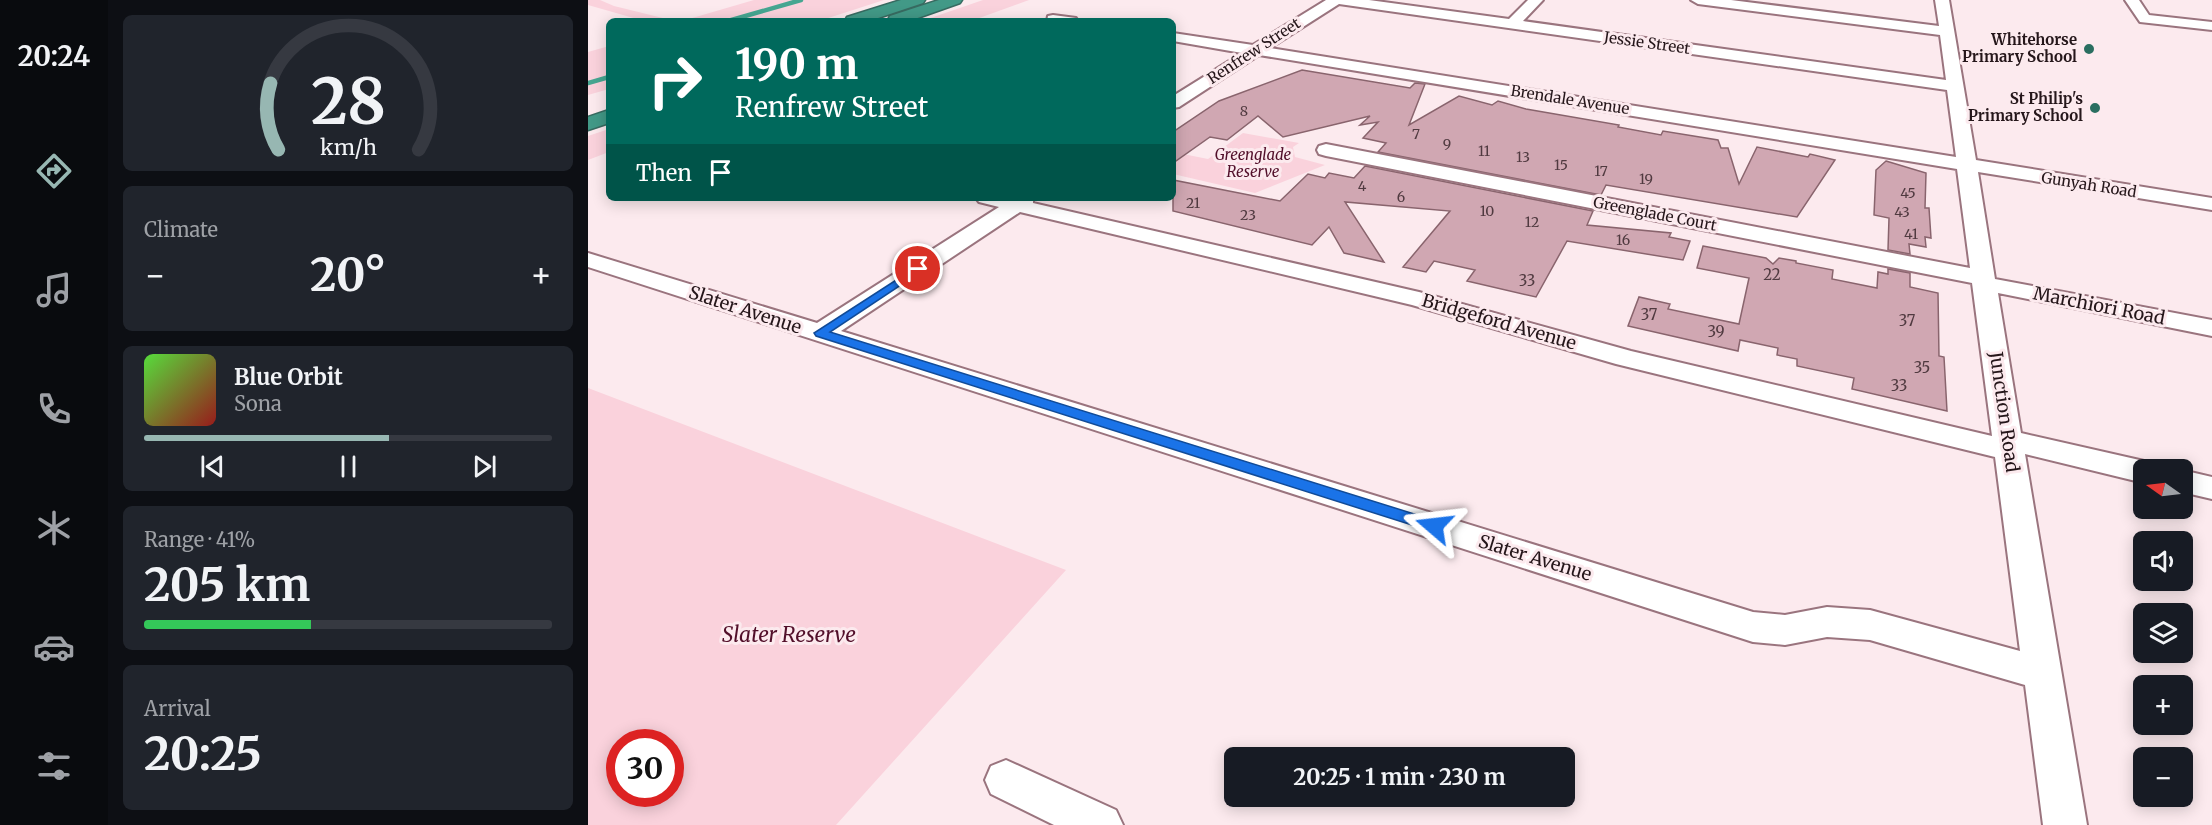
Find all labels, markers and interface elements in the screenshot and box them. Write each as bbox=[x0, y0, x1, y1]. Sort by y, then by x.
street label: Renfrew Street bbox=[1204, 13, 1304, 88]
street label: Jessie Street bbox=[1602, 27, 1691, 58]
place label: Whitehorse Primary School bbox=[1962, 30, 2077, 66]
text: 190 m bbox=[735, 38, 858, 90]
text: 20:24 bbox=[18, 39, 90, 73]
icon: right bbox=[636, 42, 714, 120]
marker: Whitehorse Primary School bbox=[2082, 42, 2096, 56]
text: 28 bbox=[311, 63, 385, 141]
street label: Brendale Avenue bbox=[1509, 81, 1631, 118]
place label: St Philip's Primary School bbox=[1968, 89, 2083, 125]
text: Renfrew Street bbox=[735, 90, 928, 124]
marker: St Philip's Primary School bbox=[2088, 101, 2102, 115]
house number: 8 bbox=[1240, 102, 1248, 120]
house number: 7 bbox=[1412, 125, 1420, 143]
text: km/h bbox=[320, 134, 376, 161]
house number: 9 bbox=[1443, 135, 1451, 153]
house number: 11 bbox=[1478, 142, 1490, 160]
park label: Greenglade Reserve bbox=[1215, 145, 1292, 181]
house number: 13 bbox=[1516, 148, 1530, 166]
icon: directions bbox=[33, 150, 75, 192]
icon: arrive bbox=[704, 156, 737, 189]
house number: 15 bbox=[1554, 156, 1568, 174]
text: Then bbox=[636, 159, 692, 187]
house number: 17 bbox=[1594, 162, 1608, 180]
street label: Gunyah Road bbox=[2040, 168, 2138, 201]
house number: 19 bbox=[1639, 170, 1653, 188]
house number: 4 bbox=[1358, 177, 1367, 195]
house number: 45 bbox=[1900, 184, 1916, 202]
house number: 6 bbox=[1397, 188, 1405, 206]
street label: Greenglade Court bbox=[1592, 192, 1719, 235]
house number: 21 bbox=[1186, 194, 1200, 212]
house number: 10 bbox=[1480, 202, 1494, 220]
house number: 43 bbox=[1894, 203, 1910, 221]
house number: 23 bbox=[1240, 206, 1256, 224]
house number: 12 bbox=[1525, 213, 1539, 231]
text: Climate bbox=[144, 217, 218, 242]
house number: 41 bbox=[1904, 225, 1918, 243]
house number: 16 bbox=[1616, 231, 1630, 249]
pin bbox=[892, 243, 943, 294]
text: 20° bbox=[310, 247, 386, 303]
icon: arrive bbox=[901, 252, 934, 285]
text: − bbox=[144, 255, 166, 296]
text: + bbox=[530, 255, 552, 296]
house number: 22 bbox=[1763, 265, 1781, 284]
icon: music bbox=[33, 269, 75, 311]
house number: 33 bbox=[1519, 271, 1535, 290]
street label: Slater Avenue bbox=[686, 280, 804, 339]
street label: Marchiori Road bbox=[2031, 281, 2167, 330]
street label: Bridgeford Avenue bbox=[1419, 288, 1579, 355]
house number: 37 bbox=[1641, 305, 1658, 324]
house number: 37 bbox=[1899, 311, 1916, 330]
house number: 39 bbox=[1707, 322, 1725, 341]
street label: Junction Road bbox=[1985, 349, 2024, 474]
house number: 35 bbox=[1914, 358, 1930, 377]
text: Blue Orbit bbox=[234, 363, 343, 391]
house number: 33 bbox=[1891, 376, 1907, 395]
icon: phone bbox=[33, 388, 75, 430]
text: Sona bbox=[234, 391, 282, 416]
icon: previous bbox=[196, 450, 229, 483]
icon: pause bbox=[332, 450, 365, 483]
icon: next bbox=[468, 450, 501, 483]
north arrow bbox=[2133, 459, 2193, 519]
map controls bbox=[2133, 459, 2193, 807]
position arrow bbox=[1402, 494, 1466, 558]
icon: climate bbox=[33, 507, 75, 549]
text: Range · 41% bbox=[144, 527, 255, 552]
street label: Slater Avenue bbox=[1476, 529, 1595, 586]
button: sound bbox=[2133, 531, 2193, 591]
text: 205 km bbox=[144, 557, 310, 613]
button: layers bbox=[2133, 603, 2193, 663]
park label: Slater Reserve bbox=[722, 621, 856, 648]
icon: car bbox=[33, 626, 75, 668]
button: + bbox=[2133, 675, 2193, 735]
text: Arrival bbox=[144, 696, 211, 721]
text: 20:25 bbox=[144, 726, 262, 782]
speed limit sign: 30 bbox=[606, 729, 684, 807]
icon: filters bbox=[33, 745, 75, 787]
button: − bbox=[2133, 747, 2193, 807]
text: 20:25 · 1 min · 230 m bbox=[1293, 763, 1506, 791]

